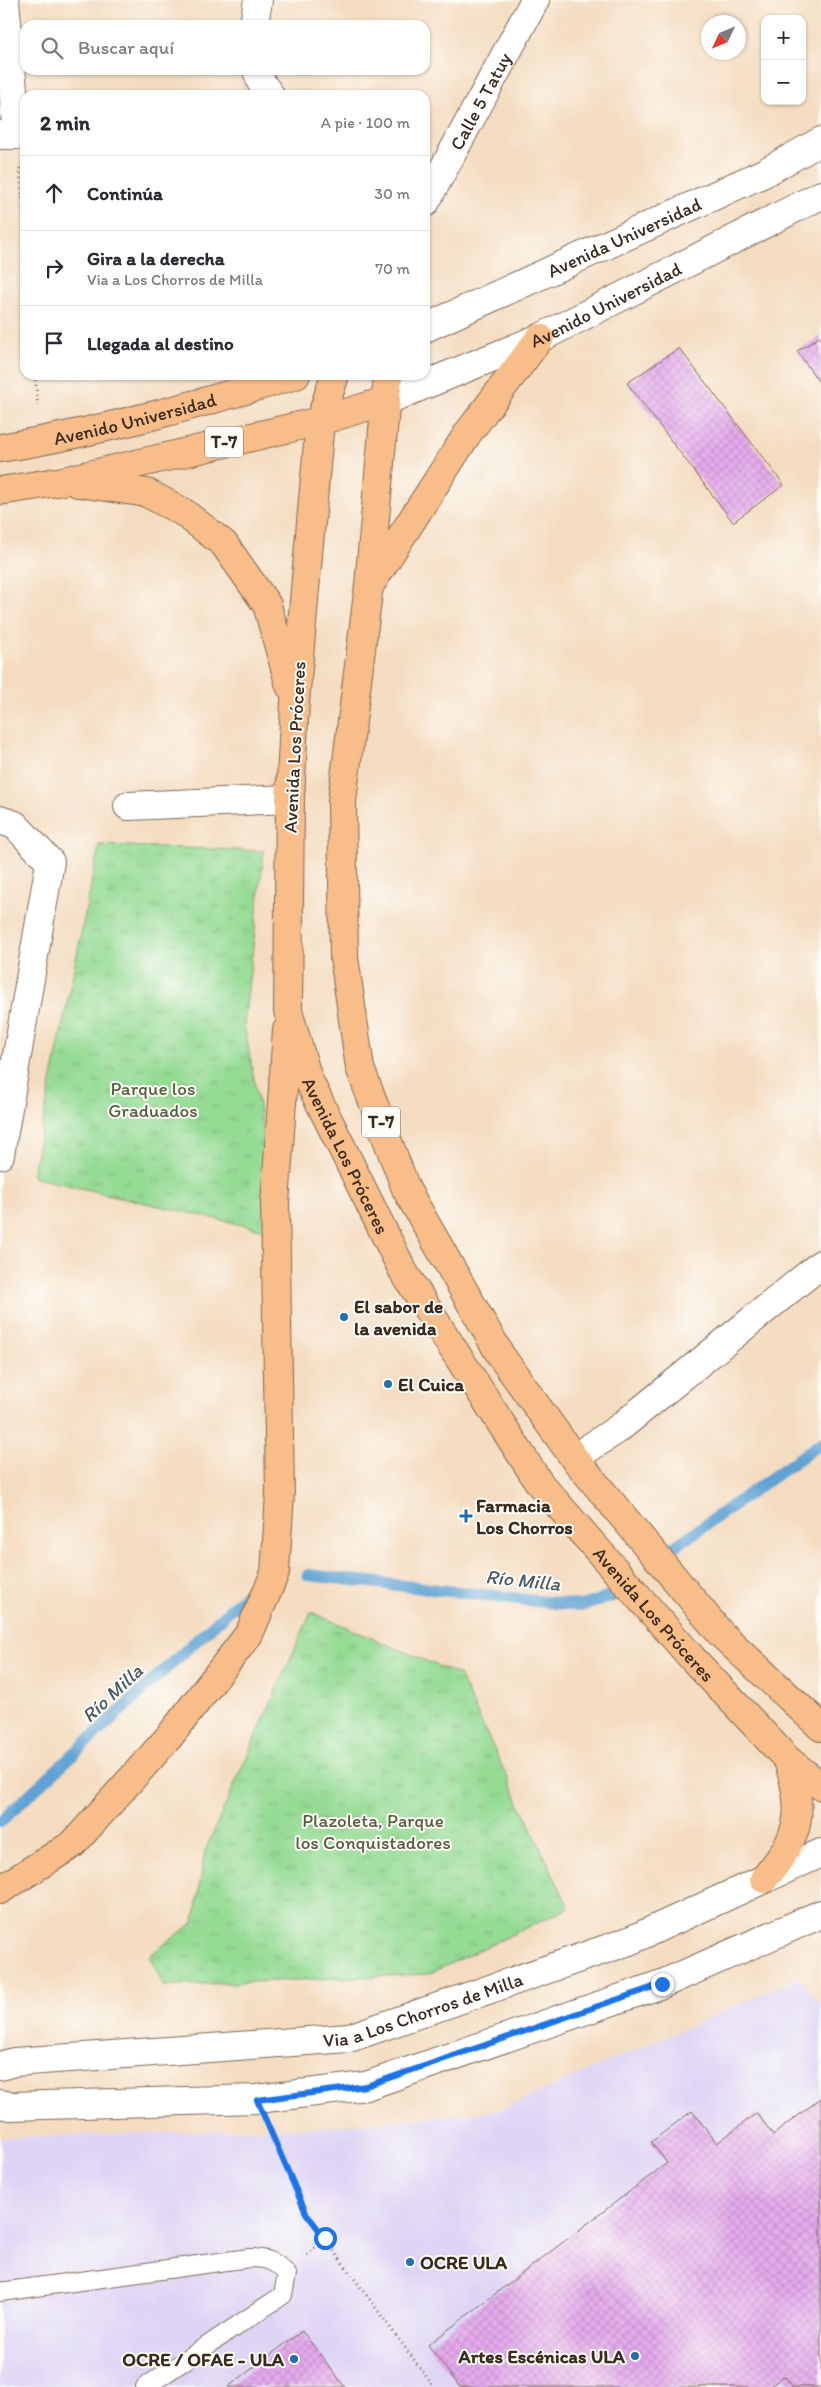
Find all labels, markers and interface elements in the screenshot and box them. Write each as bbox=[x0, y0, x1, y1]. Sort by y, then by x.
north arrow bbox=[701, 15, 746, 60]
map controls bbox=[761, 15, 806, 105]
button: + bbox=[761, 15, 806, 60]
search box bbox=[20, 20, 430, 75]
icon: search bbox=[38, 34, 66, 62]
text: Buscar aquí bbox=[78, 36, 174, 59]
street label: Calle 5 Tatuy bbox=[445, 48, 516, 154]
button: − bbox=[761, 60, 806, 105]
text: 2 min bbox=[40, 110, 90, 135]
text: A pie · 100 m bbox=[321, 113, 410, 132]
icon: ahead bbox=[40, 179, 68, 207]
text: Continúa bbox=[87, 182, 163, 205]
text: 30 m bbox=[374, 184, 410, 203]
street label: Avenida Universidad bbox=[544, 192, 706, 282]
text: Gira a la derecha bbox=[87, 247, 225, 270]
icon: right bbox=[40, 254, 68, 282]
street label: Avenido Universidad bbox=[527, 257, 686, 353]
text: 70 m bbox=[375, 259, 410, 278]
text: Via a Los Chorros de Milla bbox=[87, 270, 263, 289]
icon: arrive bbox=[40, 329, 68, 357]
text: Llegada al destino bbox=[87, 332, 234, 355]
street label: Avenido Universidad bbox=[52, 388, 219, 450]
road number: T-7 bbox=[205, 427, 243, 458]
street label: Avenida Los Próceres bbox=[279, 661, 310, 834]
street label: Avenida Los Próceres bbox=[297, 1074, 394, 1238]
park label: Parque los Graduados bbox=[108, 1077, 198, 1122]
road number: T-7 bbox=[362, 1106, 400, 1138]
place label: El sabor de la avenida bbox=[354, 1295, 443, 1340]
marker: El sabor de la avenida bbox=[338, 1311, 350, 1323]
place label: El Cuica bbox=[398, 1373, 464, 1396]
marker: El Cuica bbox=[382, 1378, 394, 1390]
place label: Farmacia Los Chorros bbox=[476, 1494, 573, 1539]
marker: Farmacia Los Chorros bbox=[460, 1510, 472, 1522]
street label: Avenida Los Próceres bbox=[588, 1542, 719, 1687]
water label: Río Milla bbox=[484, 1564, 562, 1596]
water label: Río Milla bbox=[76, 1658, 148, 1727]
park label: Plazoleta, Parque los Conquistadores bbox=[295, 1809, 451, 1854]
street label: Via a Los Chorros de Milla bbox=[322, 1968, 526, 2052]
route end bbox=[651, 1973, 674, 1996]
route start bbox=[314, 2227, 337, 2250]
place label: OCRE ULA bbox=[420, 2251, 508, 2274]
marker: OCRE ULA bbox=[404, 2256, 416, 2268]
place label: Artes Escénicas ULA bbox=[458, 2345, 626, 2368]
place label: OCRE / OFAE - ULA bbox=[122, 2348, 285, 2371]
marker: Artes Escénicas ULA bbox=[629, 2350, 641, 2362]
marker: OCRE / OFAE - ULA bbox=[288, 2353, 300, 2365]

